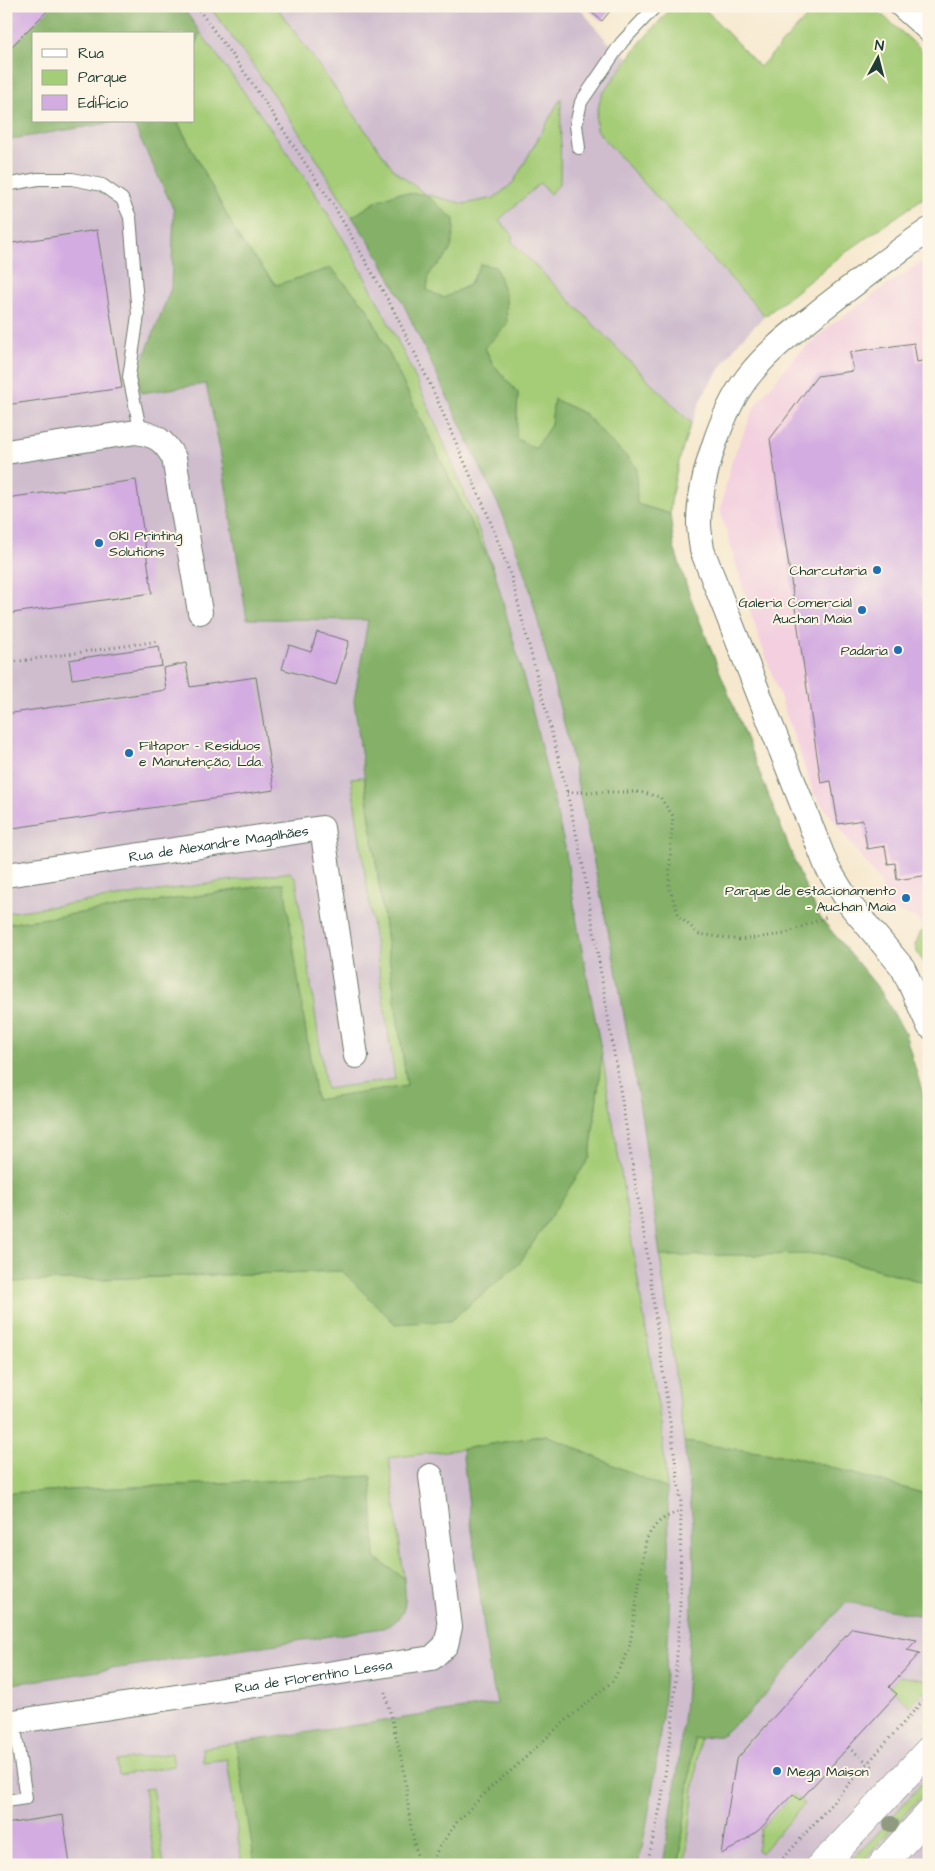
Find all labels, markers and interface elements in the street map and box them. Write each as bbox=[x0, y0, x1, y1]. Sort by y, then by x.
legend bbox=[32, 32, 195, 122]
north arrow bbox=[852, 32, 902, 82]
text: N bbox=[874, 36, 885, 57]
text: Rua bbox=[78, 43, 104, 64]
text: Parque bbox=[78, 67, 127, 88]
text: Edifício bbox=[78, 93, 129, 114]
place label: OKI Printing Solutions bbox=[109, 526, 182, 562]
marker: OKI Printing Solutions bbox=[93, 537, 105, 549]
place label: Charcutaria bbox=[790, 561, 867, 581]
marker: Charcutaria bbox=[871, 564, 883, 576]
place label: Galeria Comercial Auchan Maia bbox=[739, 593, 852, 629]
marker: Galeria Comercial Auchan Maia bbox=[856, 604, 868, 616]
place label: Padaria bbox=[841, 641, 888, 661]
marker: Padaria bbox=[892, 644, 904, 656]
place label: Filtapor - Resíduos e Manutenção, Lda. bbox=[139, 736, 263, 772]
marker: Filtapor - Resíduos e Manutenção, Lda. bbox=[123, 747, 135, 759]
street label: Rua de Alexandre Magalhães bbox=[127, 821, 310, 868]
place label: Parque de estacionamento - Auchan Maia bbox=[725, 881, 896, 917]
marker: Parque de estacionamento - Auchan Maia bbox=[900, 892, 912, 904]
street label: Rua de Florentino Lessa bbox=[233, 1655, 394, 1699]
place label: Mega Maison bbox=[787, 1762, 869, 1782]
marker: Mega Maison bbox=[771, 1765, 783, 1777]

